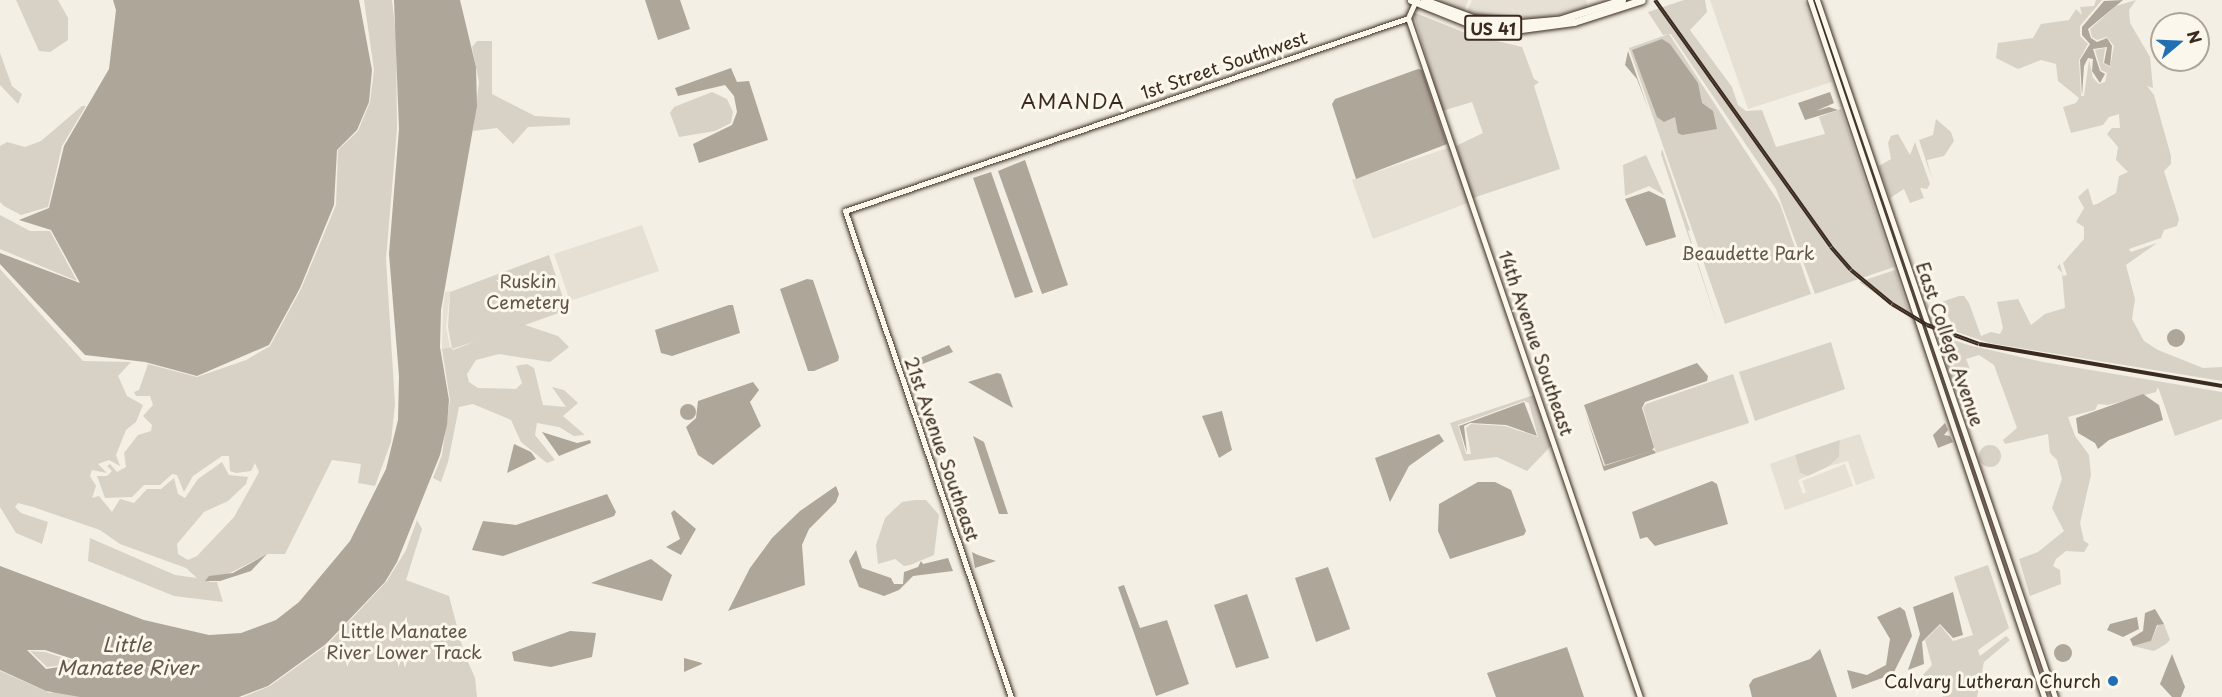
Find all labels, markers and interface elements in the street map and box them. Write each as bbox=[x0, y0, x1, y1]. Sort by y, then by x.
north arrow bbox=[2150, 12, 2210, 72]
road number: US 41 bbox=[1464, 15, 1522, 41]
street label: 1st Street Southwest bbox=[1136, 26, 1312, 104]
text: N bbox=[2182, 27, 2209, 47]
district label: AMANDA bbox=[1021, 89, 1125, 113]
park label: Beaudette Park bbox=[1681, 242, 1815, 264]
street label: 14th Avenue Southeast bbox=[1494, 247, 1578, 439]
street label: East College Avenue bbox=[1912, 259, 1988, 429]
park label: Ruskin Cemetery bbox=[486, 271, 570, 314]
street label: 21st Avenue Southeast bbox=[900, 353, 984, 545]
park label: Little Manatee River Lower Track bbox=[326, 621, 482, 664]
water label: Little Manatee River bbox=[56, 633, 198, 680]
place label: Calvary Lutheran Church bbox=[1884, 670, 2101, 692]
marker: Calvary Lutheran Church bbox=[2106, 674, 2120, 688]

